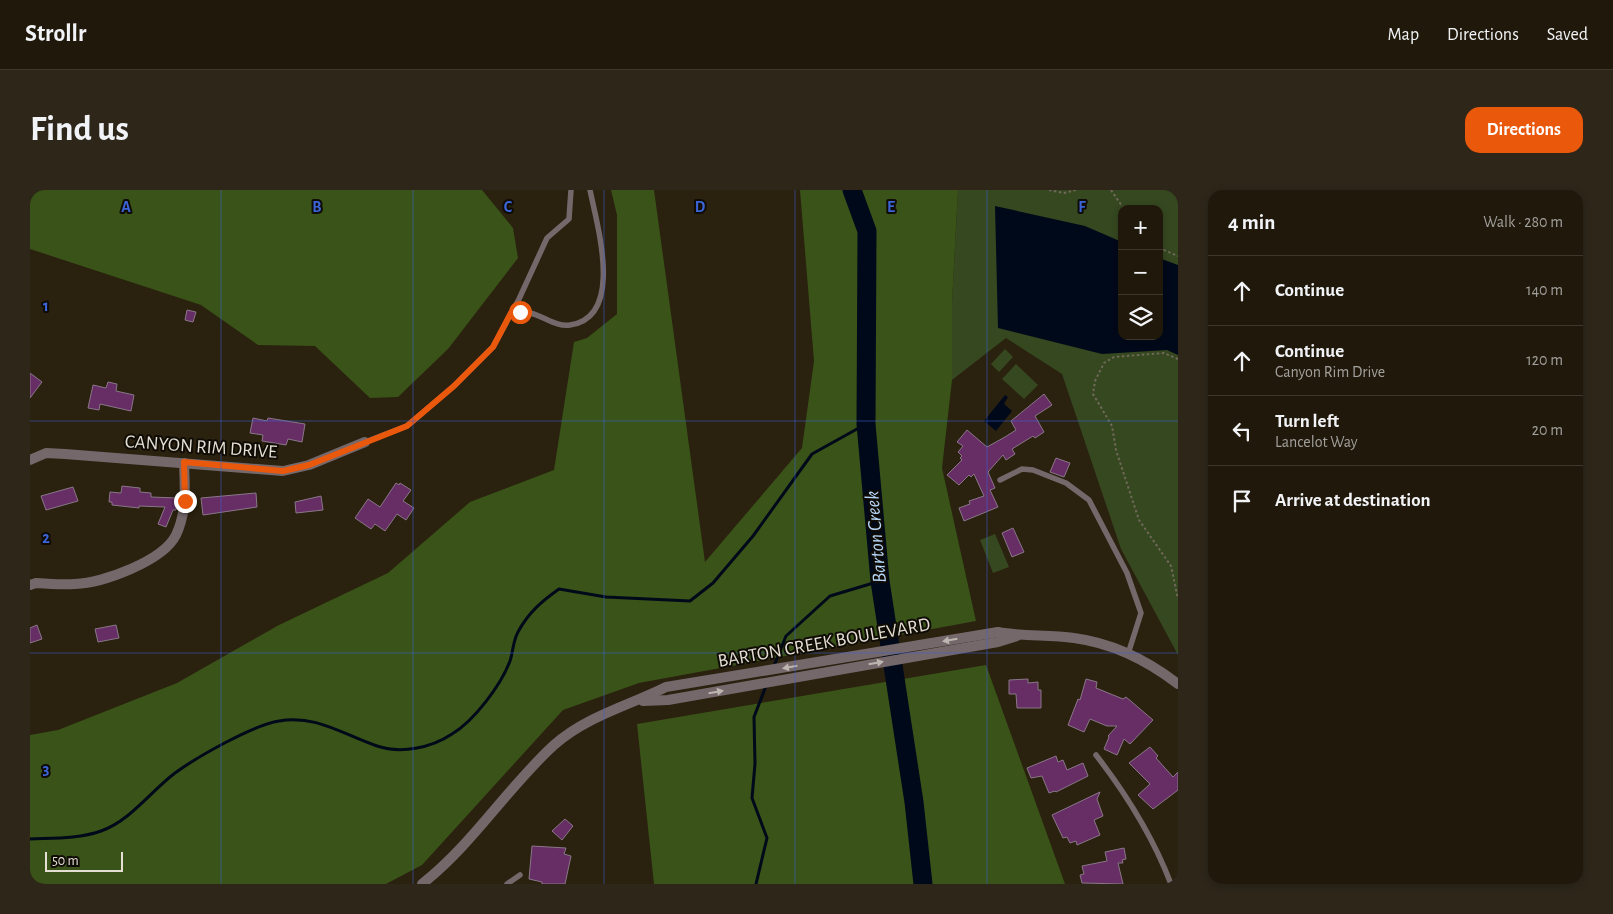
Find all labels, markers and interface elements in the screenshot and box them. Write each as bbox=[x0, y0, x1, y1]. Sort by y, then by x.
text: Strollr bbox=[25, 22, 86, 46]
text: Map bbox=[1388, 26, 1419, 44]
text: Directions bbox=[1447, 26, 1519, 44]
text: Saved bbox=[1547, 26, 1588, 44]
button: Directions bbox=[1465, 107, 1583, 153]
text: Find us bbox=[30, 112, 129, 147]
text: A bbox=[121, 199, 131, 215]
text: B bbox=[312, 199, 322, 215]
text: C bbox=[504, 199, 513, 215]
text: D bbox=[695, 199, 706, 215]
text: E bbox=[887, 199, 895, 215]
text: F bbox=[1078, 199, 1086, 215]
map controls bbox=[1118, 205, 1163, 340]
button: + bbox=[1118, 205, 1163, 250]
text: 4 min bbox=[1228, 212, 1275, 233]
text: Walk · 280 m bbox=[1483, 214, 1563, 230]
button: − bbox=[1118, 250, 1163, 295]
icon: ahead bbox=[1228, 277, 1256, 305]
text: Continue bbox=[1275, 281, 1344, 300]
text: 140 m bbox=[1526, 282, 1563, 298]
button: layers bbox=[1118, 295, 1163, 340]
text: 1 bbox=[43, 298, 49, 314]
route start bbox=[509, 301, 532, 324]
text: Continue bbox=[1275, 342, 1344, 361]
icon: ahead bbox=[1228, 347, 1256, 375]
text: 120 m bbox=[1526, 352, 1563, 368]
text: Canyon Rim Drive bbox=[1275, 364, 1385, 380]
text: Turn left bbox=[1275, 412, 1339, 431]
icon: left bbox=[1228, 417, 1256, 445]
text: 20 m bbox=[1532, 422, 1563, 438]
street label: CANYON RIM DRIVE bbox=[124, 432, 278, 462]
text: Lancelot Way bbox=[1275, 434, 1358, 450]
icon: arrive bbox=[1228, 487, 1256, 515]
route end bbox=[174, 490, 197, 513]
water label: Barton Creek bbox=[862, 490, 890, 584]
text: Arrive at destination bbox=[1275, 491, 1431, 510]
text: 2 bbox=[42, 530, 50, 546]
street label: BARTON CREEK BOULEVARD bbox=[716, 615, 932, 671]
one-way arrow bbox=[942, 636, 958, 644]
one-way arrow bbox=[868, 659, 884, 667]
one-way arrow bbox=[782, 663, 798, 671]
one-way arrow bbox=[708, 687, 724, 695]
text: 3 bbox=[43, 761, 50, 777]
scale bar bbox=[45, 849, 122, 872]
text: 50 m bbox=[52, 854, 79, 868]

